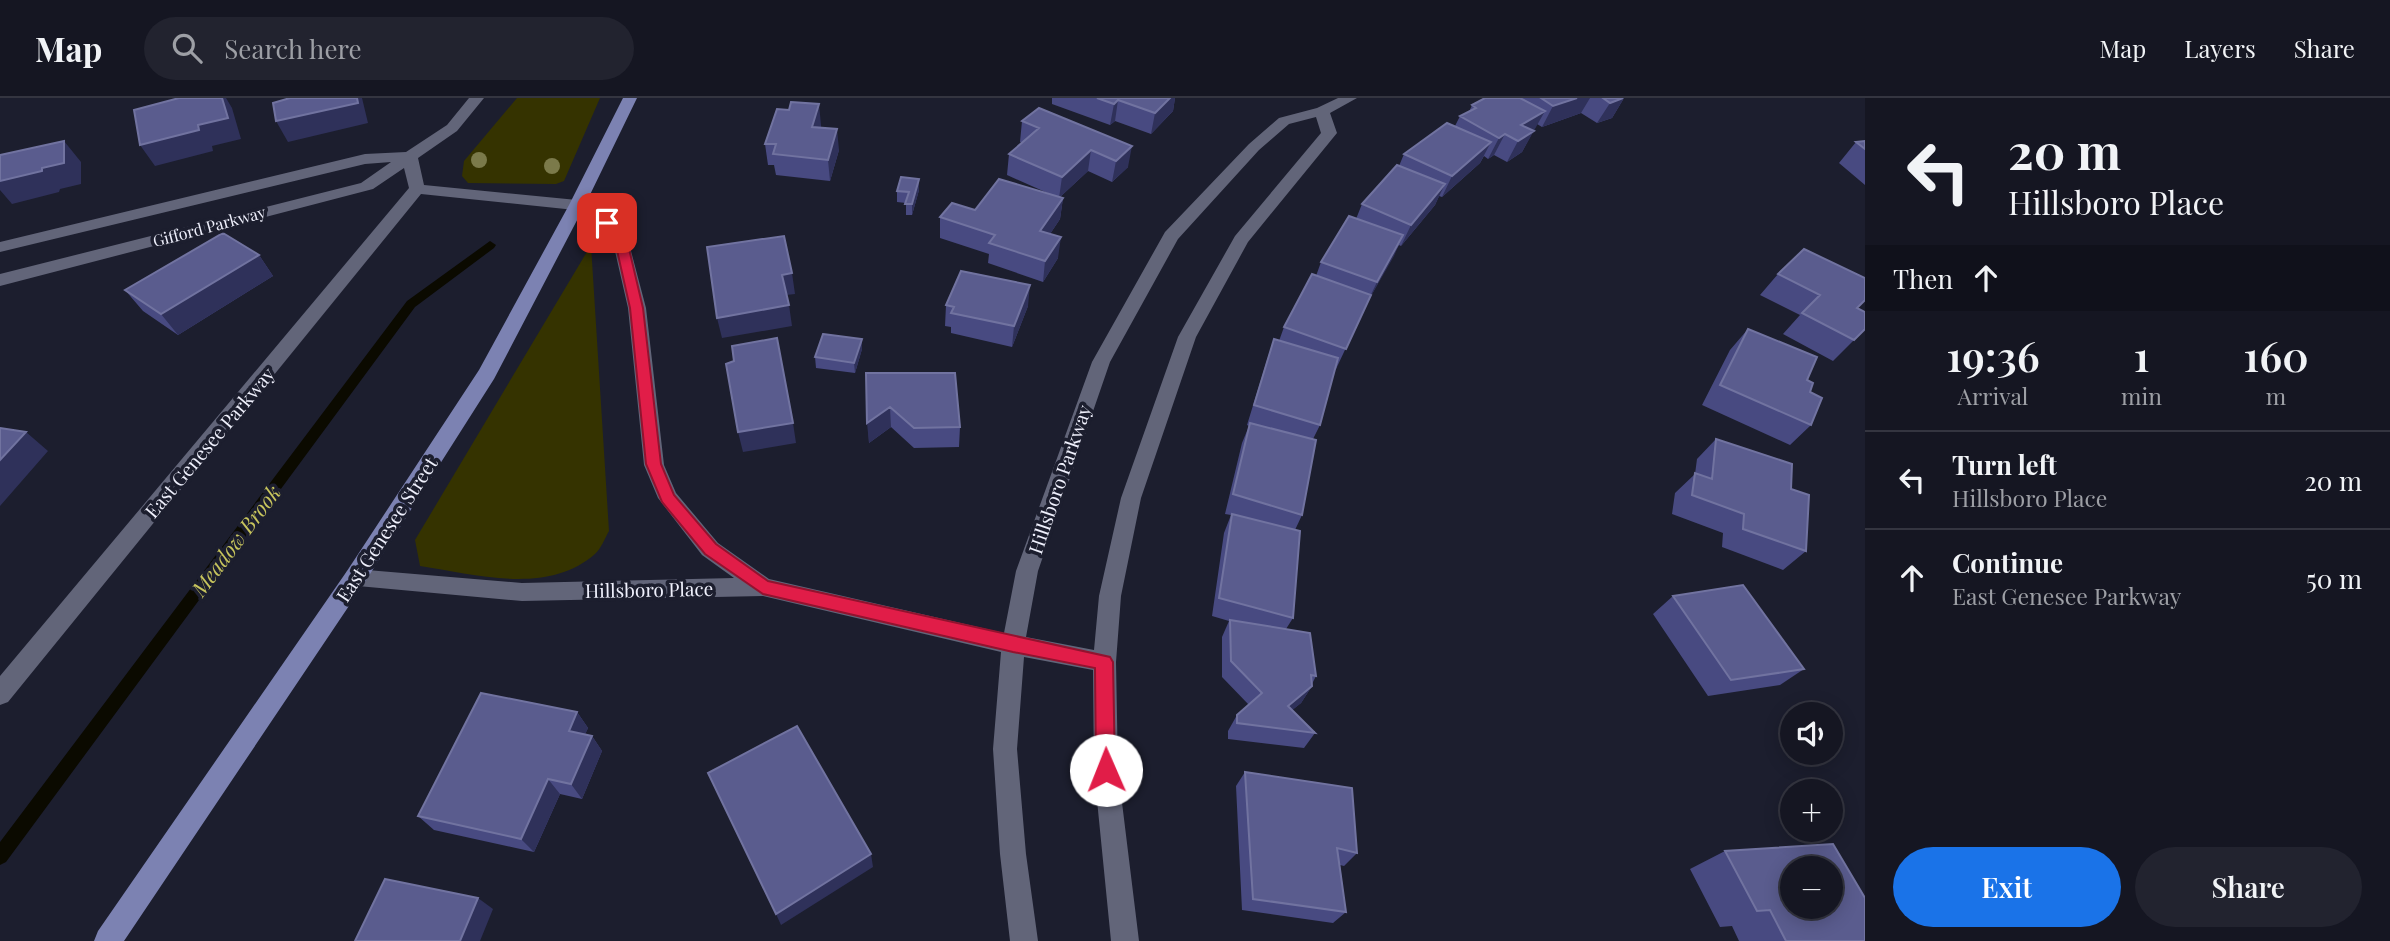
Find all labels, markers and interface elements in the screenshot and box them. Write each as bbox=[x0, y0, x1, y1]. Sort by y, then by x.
search box bbox=[144, 17, 634, 80]
text: Map bbox=[35, 26, 102, 70]
icon: search bbox=[168, 29, 206, 67]
text: Search here bbox=[224, 31, 362, 66]
text: Map bbox=[2100, 32, 2146, 64]
text: Layers bbox=[2184, 32, 2256, 64]
text: Share bbox=[2294, 32, 2355, 64]
text: 20 m bbox=[2008, 117, 2121, 182]
icon: left bbox=[1893, 126, 1984, 217]
text: Hillsboro Place bbox=[2008, 180, 2224, 223]
pin bbox=[577, 193, 637, 253]
street label: Gifford Parkway bbox=[150, 201, 268, 251]
icon: arrive bbox=[588, 204, 626, 242]
icon: ahead bbox=[1967, 259, 2005, 297]
text: Then bbox=[1893, 261, 1953, 296]
text: 19:36 bbox=[1946, 327, 2040, 383]
text: 1 bbox=[2134, 327, 2149, 383]
text: 160 bbox=[2243, 327, 2309, 383]
street label: East Genesee Parkway bbox=[138, 361, 280, 523]
text: Arrival bbox=[1958, 380, 2028, 411]
text: min bbox=[2121, 380, 2162, 411]
text: m bbox=[2266, 380, 2286, 411]
street label: Hillsboro Parkway bbox=[1021, 401, 1097, 557]
text: Turn left bbox=[1952, 447, 2057, 482]
street label: East Genesee Street bbox=[329, 451, 443, 607]
icon: left bbox=[1893, 461, 1931, 499]
text: 20 m bbox=[2304, 463, 2362, 498]
water label: Meadow Brook bbox=[183, 479, 286, 602]
text: Hillsboro Place bbox=[1952, 482, 2107, 513]
text: Continue bbox=[1952, 545, 2063, 580]
icon: ahead bbox=[1893, 559, 1931, 597]
text: 50 m bbox=[2306, 561, 2362, 596]
street label: Hillsboro Place bbox=[585, 575, 713, 603]
text: East Genesee Parkway bbox=[1952, 580, 2181, 611]
map controls bbox=[1780, 702, 1843, 919]
button: sound bbox=[1780, 702, 1843, 765]
position arrow bbox=[1069, 733, 1143, 807]
button: + bbox=[1780, 779, 1843, 842]
button: Exit bbox=[1893, 847, 2121, 927]
button: Share bbox=[2135, 847, 2362, 927]
button: − bbox=[1780, 856, 1843, 919]

